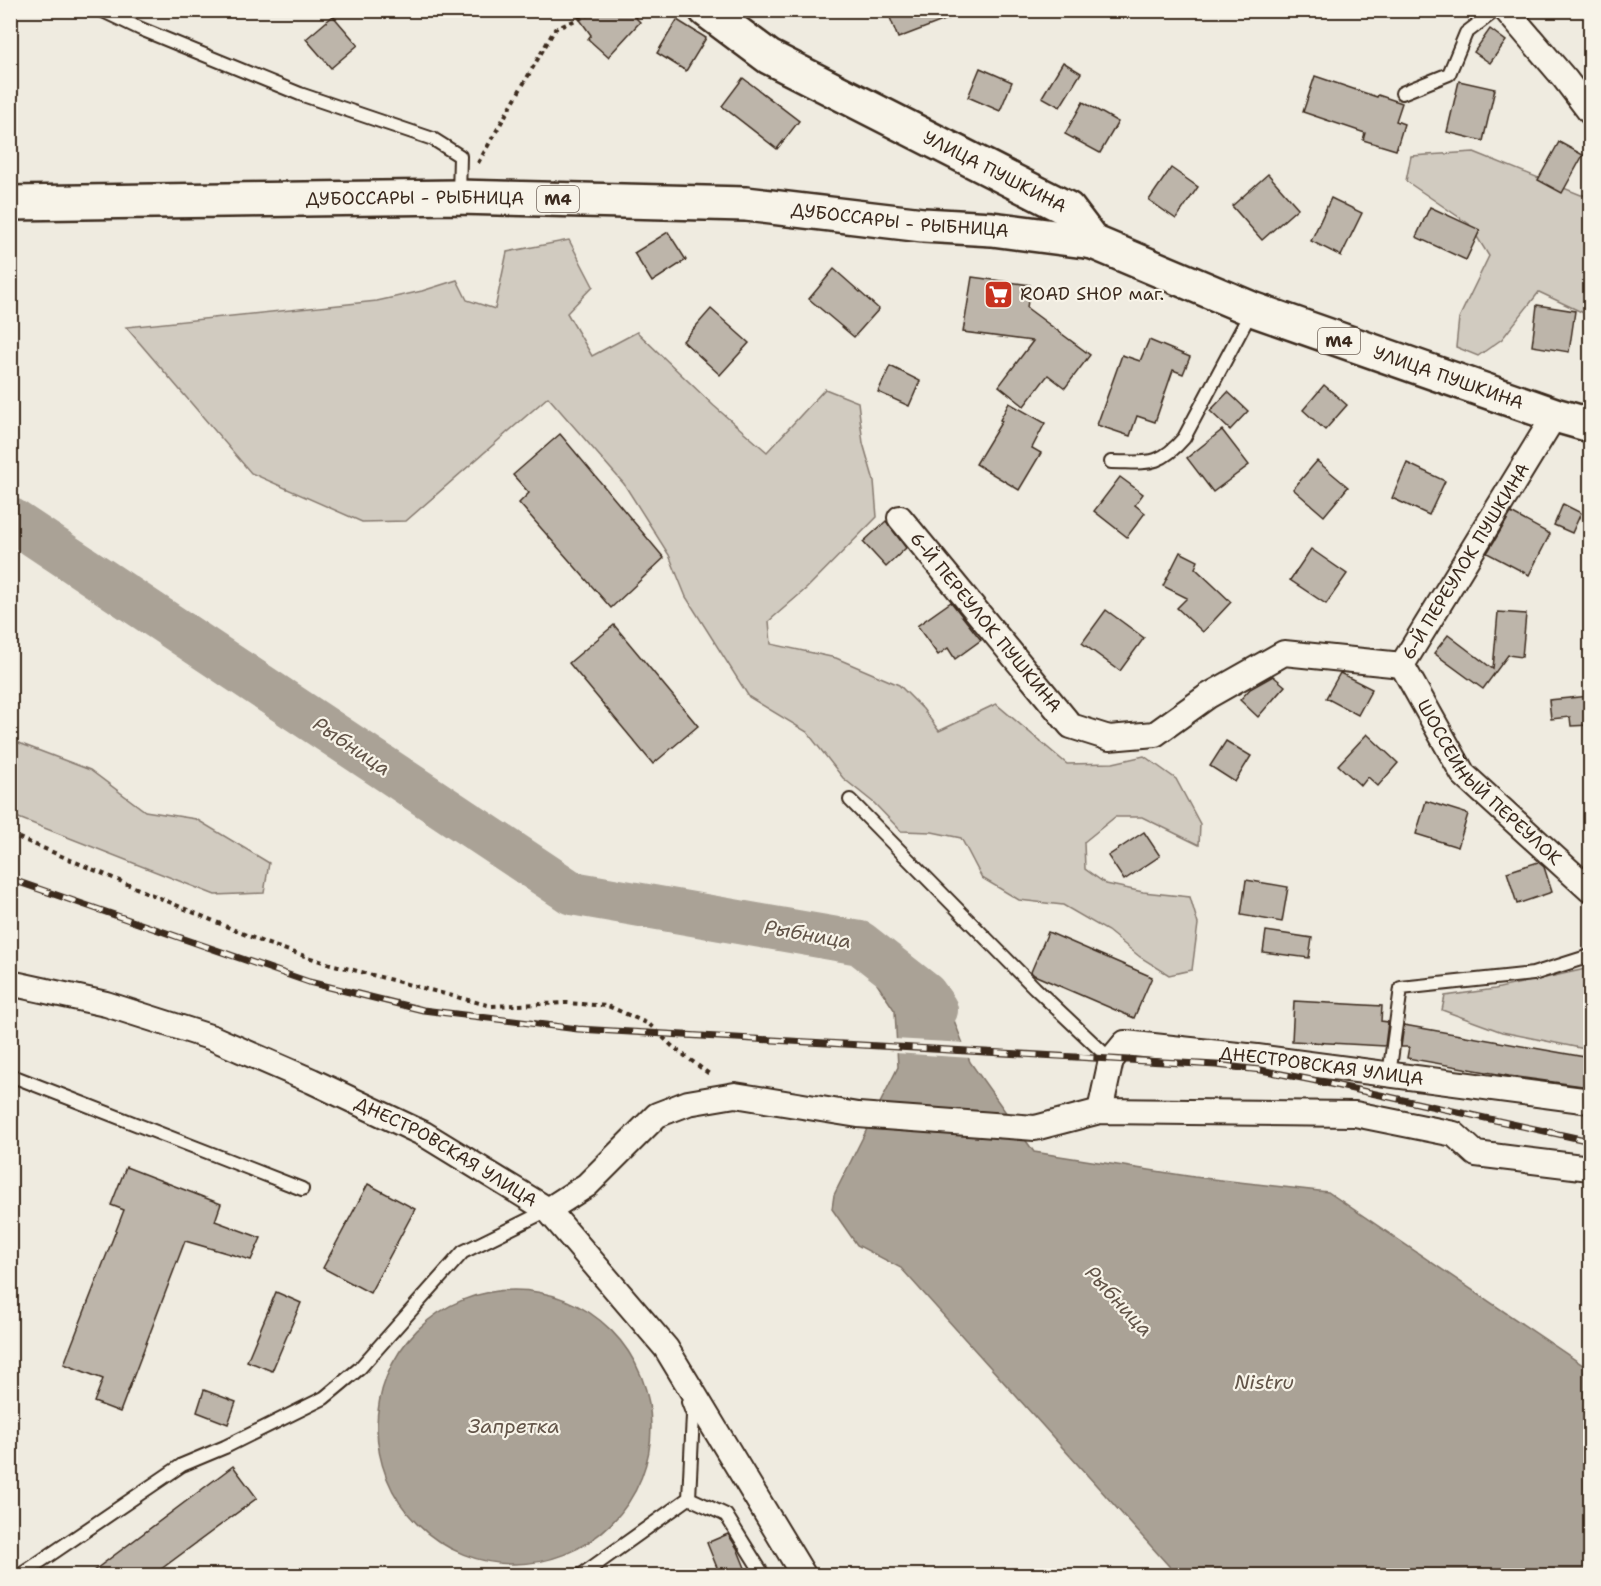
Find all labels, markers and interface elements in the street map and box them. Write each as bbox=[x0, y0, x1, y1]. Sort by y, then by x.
street label: УЛИЦА ПУШКИНА bbox=[919, 125, 1071, 218]
street label: ДУБОССАРЫ - РЫБНИЦА bbox=[305, 185, 525, 211]
road number: M4 bbox=[537, 186, 579, 212]
street label: ДУБОССАРЫ - РЫБНИЦА bbox=[790, 197, 1010, 243]
supermarket icon: ROAD SHOP маг. bbox=[983, 278, 1015, 310]
place label: ROAD SHOP маг. bbox=[1020, 282, 1164, 306]
road number: M4 bbox=[1318, 328, 1360, 354]
street label: УЛИЦА ПУШКИНА bbox=[1370, 340, 1527, 415]
street label: 6-Й ПЕРЕУЛОК ПУШКИНА bbox=[1396, 458, 1535, 664]
street label: 6-Й ПЕРЕУЛОК ПУШКИНА bbox=[904, 527, 1067, 717]
street label: ШОССЕЙНЫЙ ПЕРЕУЛОК bbox=[1412, 695, 1567, 871]
water label: Рыбница bbox=[308, 711, 396, 781]
water label: Рыбница bbox=[762, 914, 854, 954]
street label: ДНЕСТРОВСКАЯ УЛИЦА bbox=[1218, 1041, 1425, 1091]
street label: ДНЕСТРОВСКАЯ УЛИЦА bbox=[351, 1091, 541, 1212]
water label: Рыбница bbox=[1079, 1260, 1159, 1342]
water label: Nistru bbox=[1234, 1369, 1294, 1395]
water label: Запретка bbox=[468, 1413, 560, 1439]

